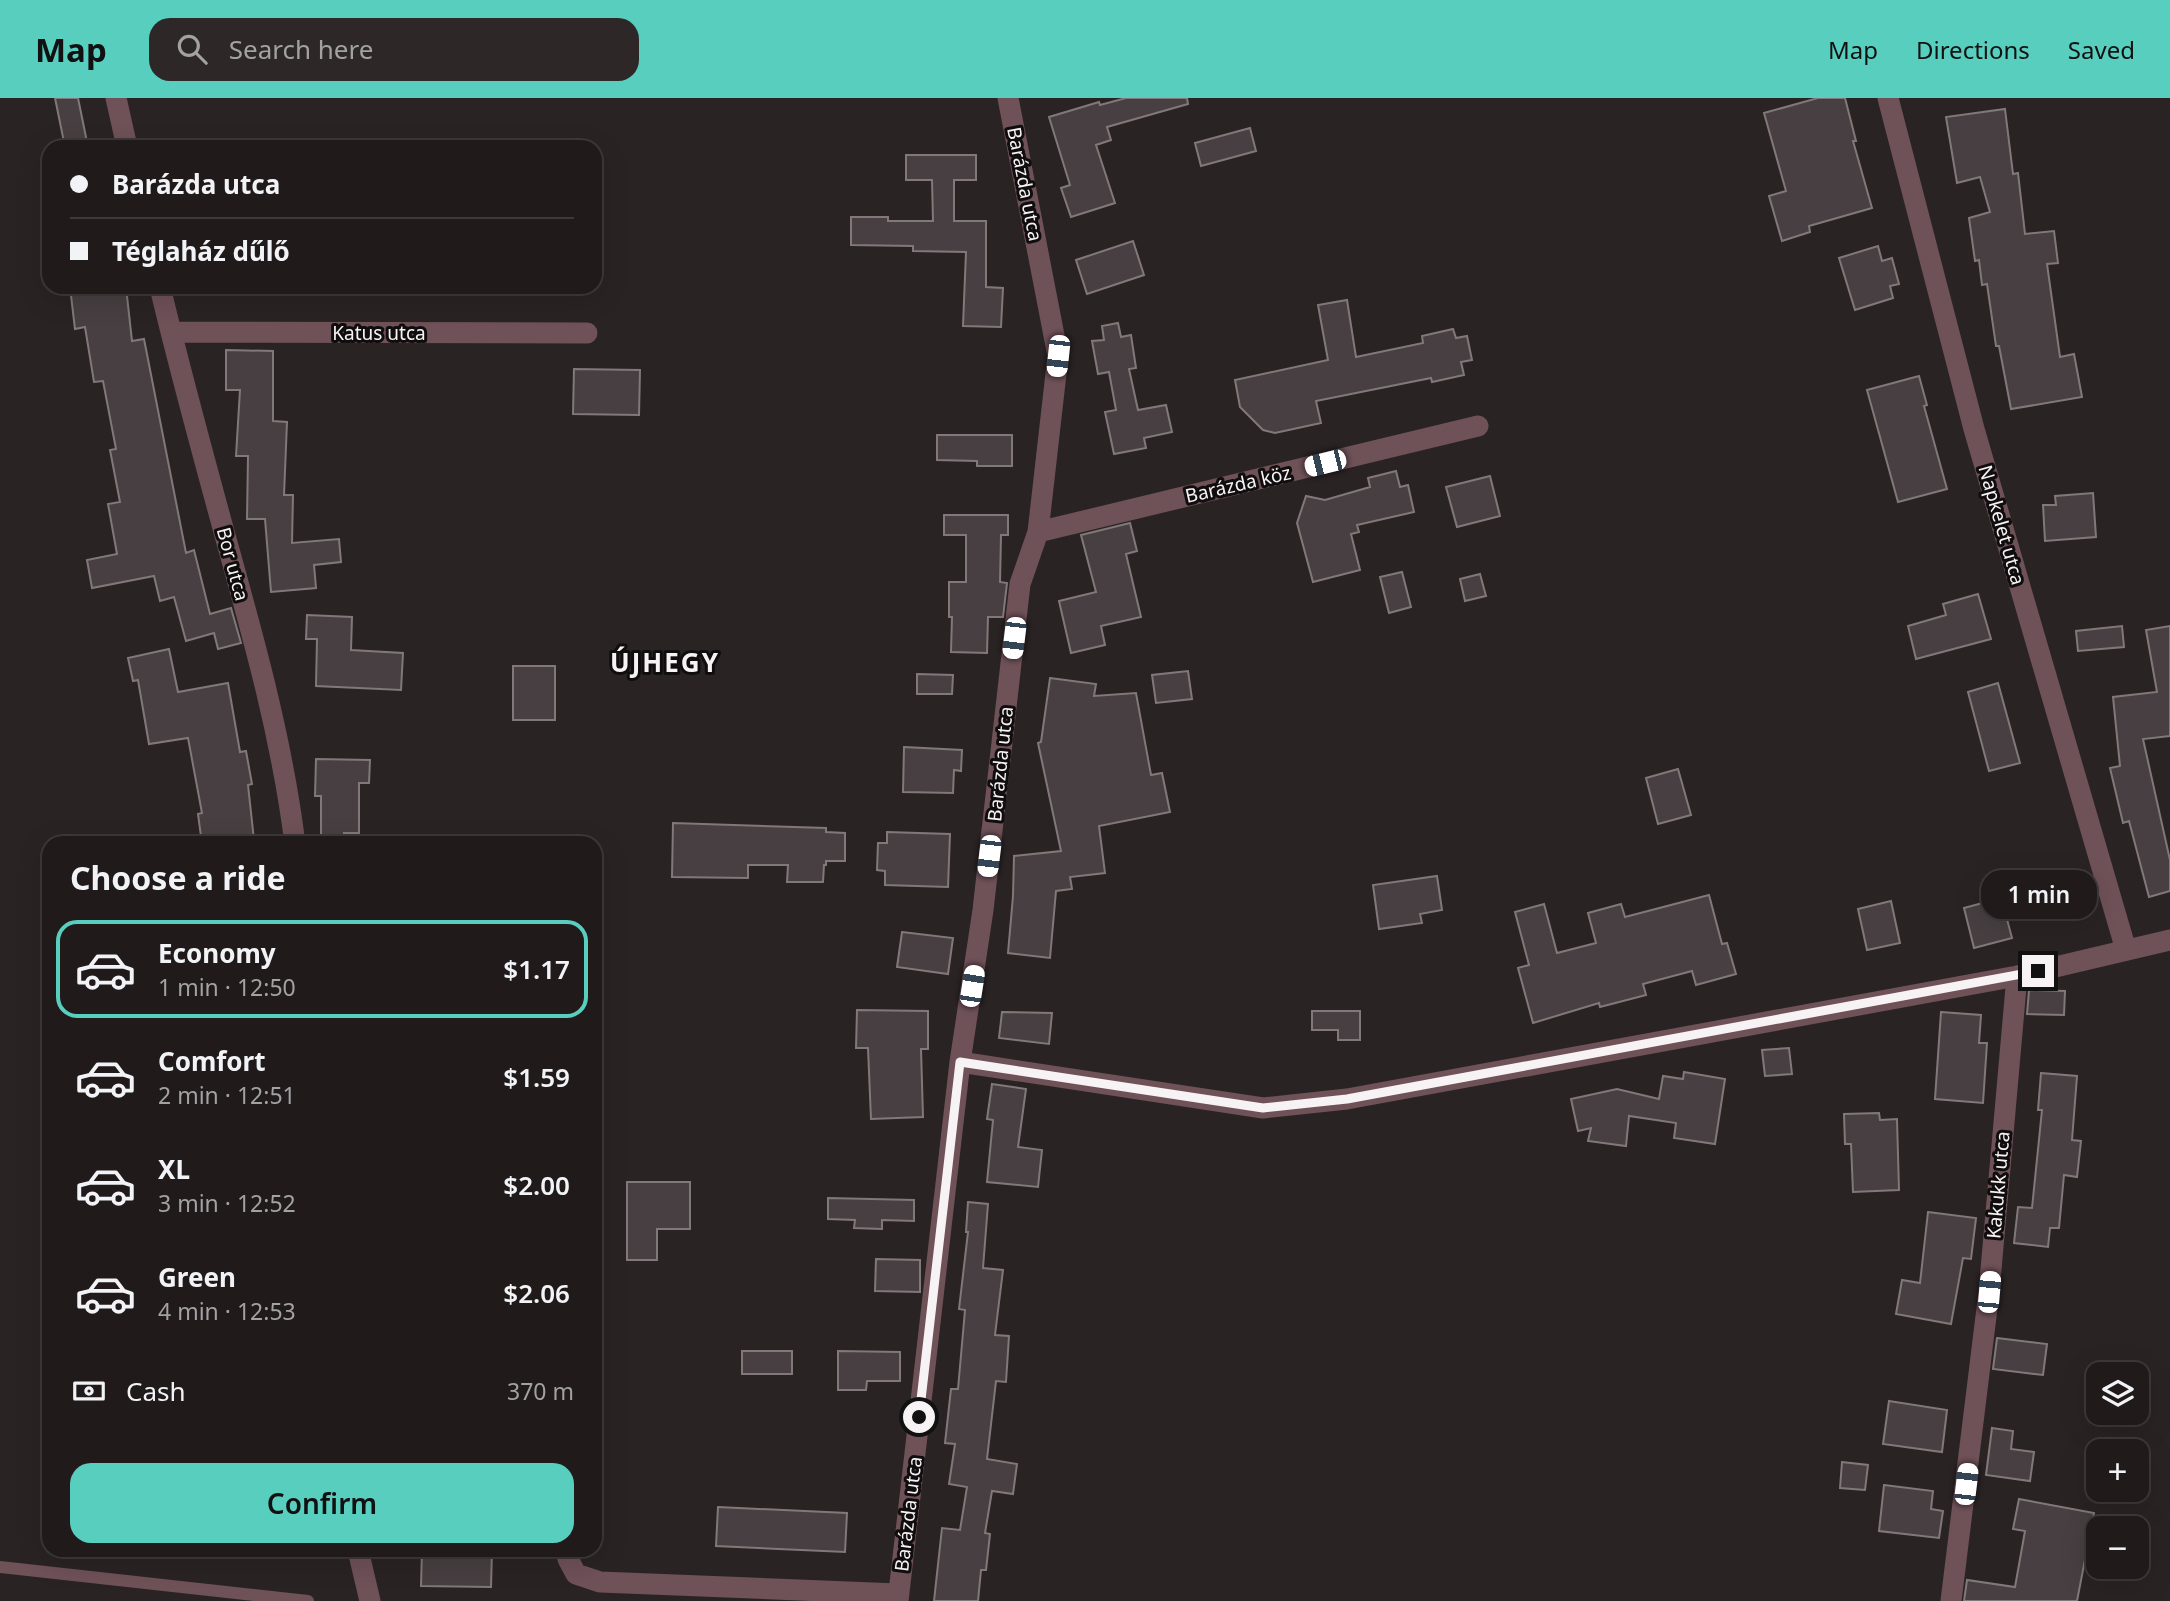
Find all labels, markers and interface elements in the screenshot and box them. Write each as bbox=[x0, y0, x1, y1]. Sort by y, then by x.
search box bbox=[149, 18, 639, 81]
text: Map bbox=[35, 27, 107, 72]
icon: search bbox=[173, 30, 211, 68]
text: Search here bbox=[229, 31, 373, 67]
text: Map bbox=[1828, 33, 1878, 66]
text: Directions bbox=[1916, 33, 2030, 66]
text: Saved bbox=[2068, 33, 2135, 66]
street label: Barázda utca bbox=[1001, 125, 1049, 243]
text: Barázda utca bbox=[112, 166, 280, 202]
text: Téglaház dűlő bbox=[112, 233, 290, 269]
street label: Katus utca bbox=[332, 320, 426, 346]
car bbox=[1046, 334, 1071, 378]
car bbox=[1303, 448, 1348, 478]
street label: Barázda köz bbox=[1183, 459, 1293, 509]
street label: Napkelet utca bbox=[1972, 462, 2032, 588]
street label: Bor utca bbox=[211, 524, 255, 604]
car bbox=[1002, 616, 1027, 660]
district label: ÚJHEGY bbox=[610, 644, 720, 680]
street label: Barázda utca bbox=[981, 705, 1019, 823]
car bbox=[977, 834, 1002, 878]
text: Choose a ride bbox=[70, 856, 286, 899]
callout: 1 min bbox=[1980, 870, 2096, 918]
text: 1 min bbox=[2008, 878, 2070, 910]
text: Economy bbox=[158, 935, 276, 971]
icon: car bbox=[74, 938, 137, 1001]
text: $1.17 bbox=[503, 951, 570, 987]
route end bbox=[2022, 955, 2054, 987]
car bbox=[959, 964, 986, 1008]
text: 1 min · 12:50 bbox=[158, 971, 296, 1003]
text: Comfort bbox=[158, 1043, 266, 1079]
icon: car bbox=[74, 1046, 137, 1109]
text: $1.59 bbox=[503, 1059, 570, 1095]
text: 2 min · 12:51 bbox=[158, 1079, 296, 1111]
street label: Kakukk utca bbox=[1980, 1130, 2016, 1240]
text: XL bbox=[158, 1151, 190, 1187]
icon: car bbox=[74, 1154, 137, 1217]
text: $2.00 bbox=[503, 1167, 570, 1203]
text: 3 min · 12:52 bbox=[158, 1187, 296, 1219]
text: Green bbox=[158, 1259, 236, 1295]
icon: car bbox=[74, 1262, 137, 1325]
car bbox=[1977, 1270, 2002, 1314]
text: $2.06 bbox=[503, 1275, 570, 1311]
text: 4 min · 12:53 bbox=[158, 1295, 296, 1327]
map controls bbox=[2086, 1362, 2149, 1579]
button: layers bbox=[2086, 1362, 2149, 1425]
icon: cash bbox=[70, 1372, 108, 1410]
text: Cash bbox=[126, 1373, 186, 1409]
text: 370 m bbox=[507, 1375, 574, 1407]
route start bbox=[903, 1401, 935, 1433]
button: + bbox=[2086, 1439, 2149, 1502]
street label: Barázda utca bbox=[888, 1455, 928, 1573]
car bbox=[1954, 1462, 1979, 1506]
button: Confirm bbox=[70, 1463, 574, 1543]
button: − bbox=[2086, 1516, 2149, 1579]

